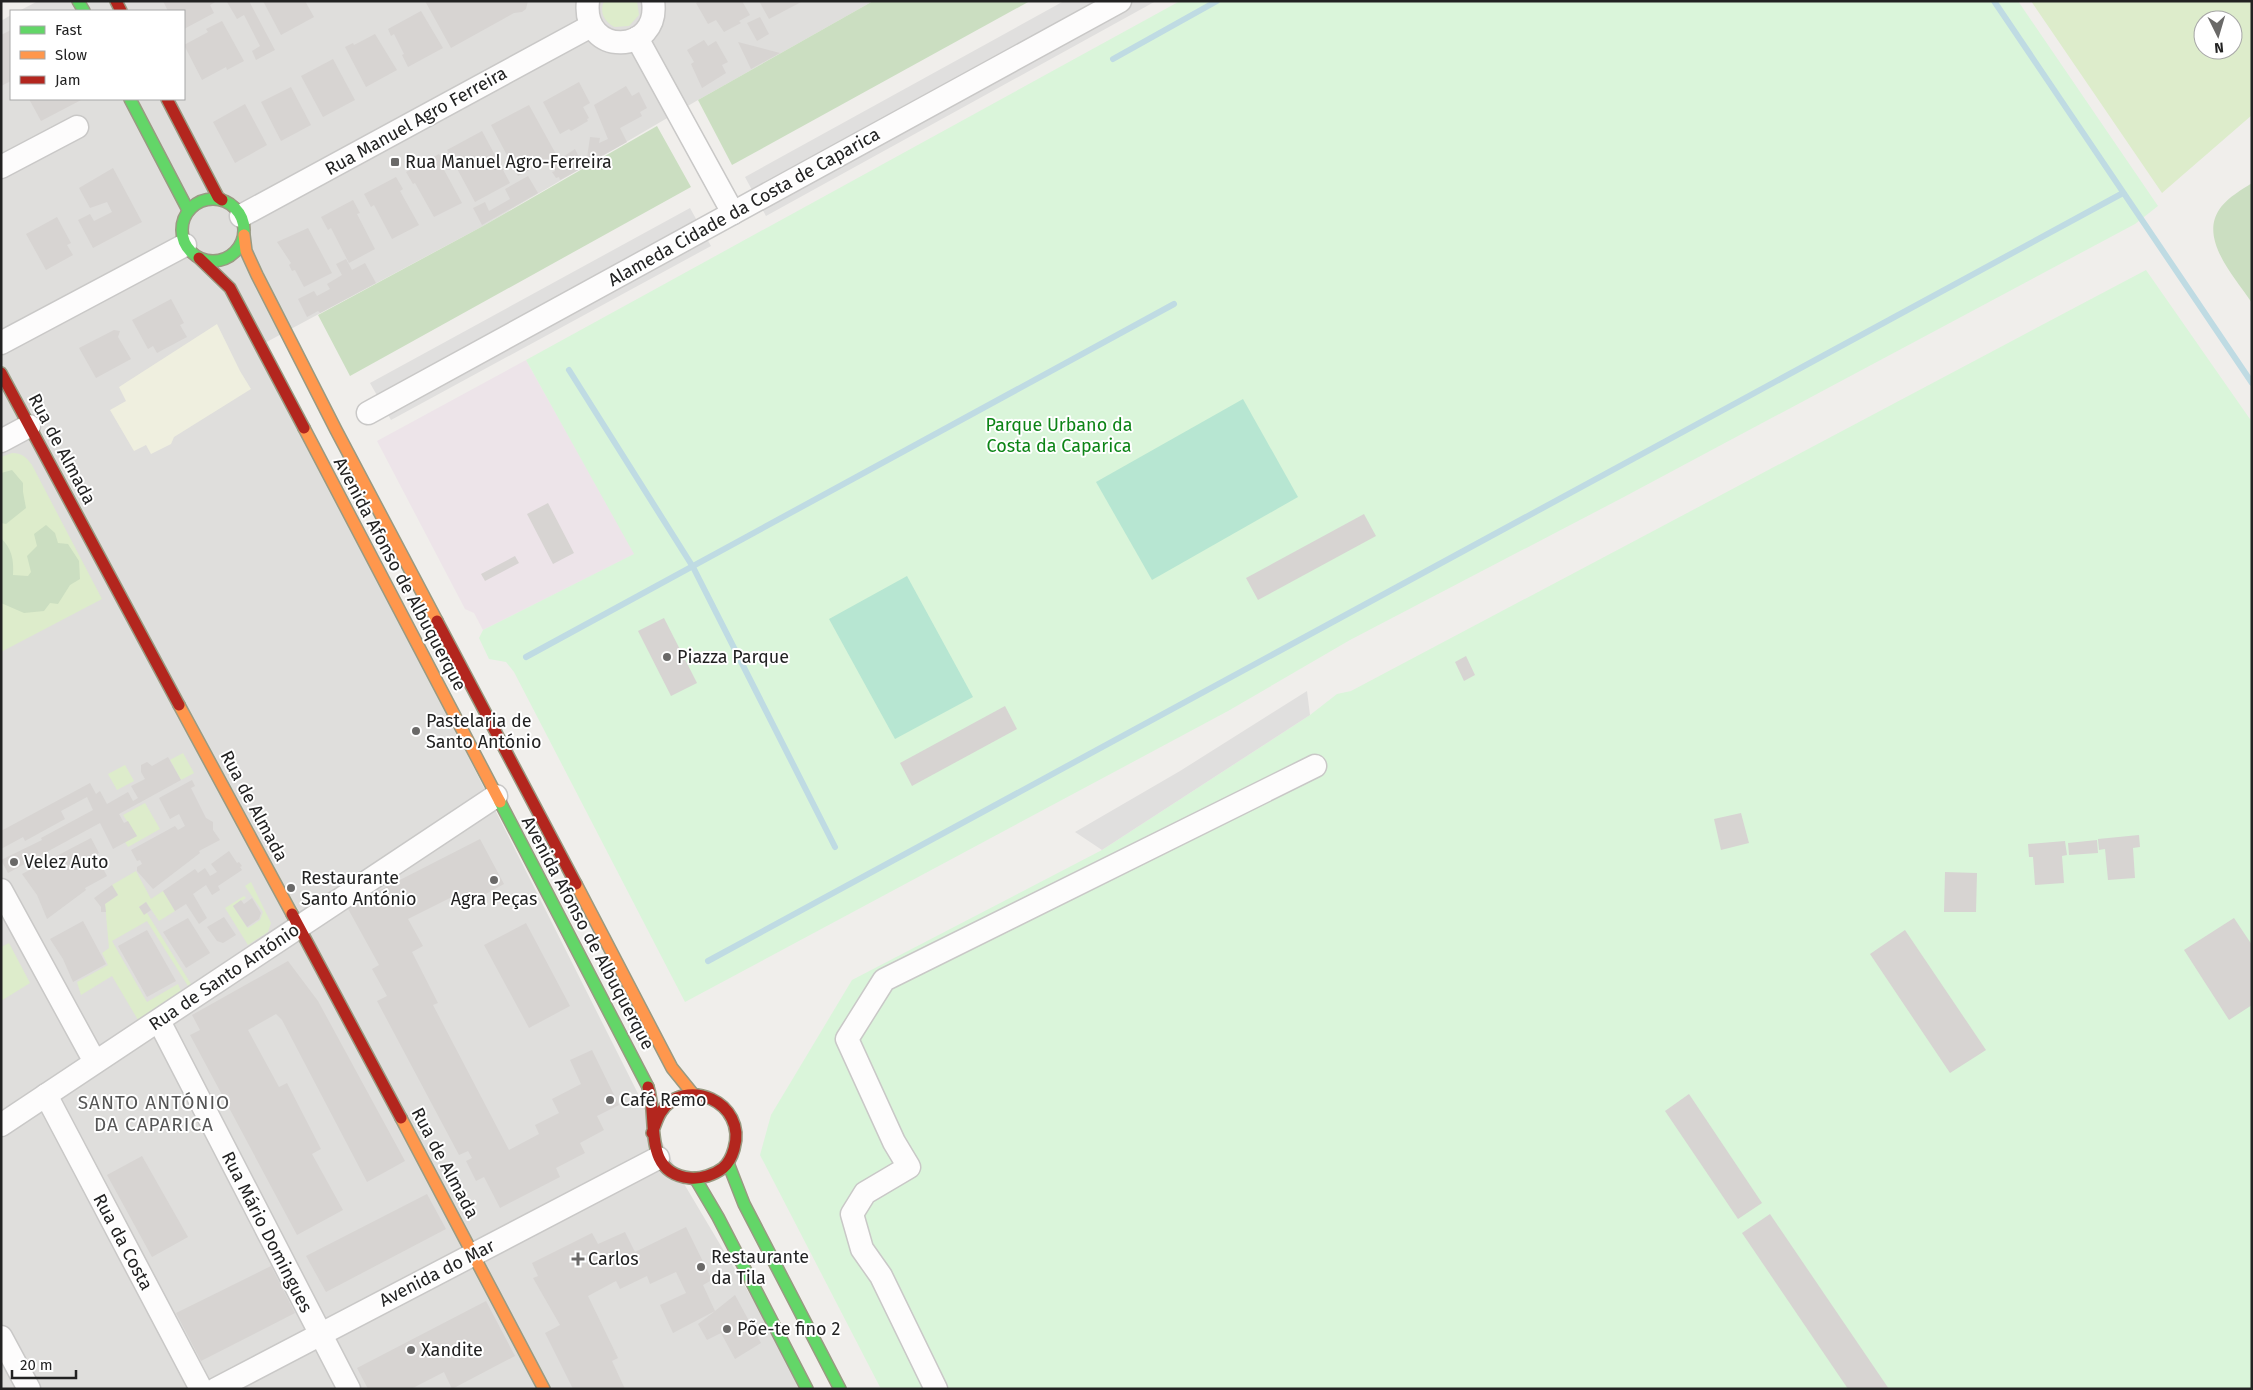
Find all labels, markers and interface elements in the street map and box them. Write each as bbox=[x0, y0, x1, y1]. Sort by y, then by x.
legend bbox=[10, 10, 185, 100]
north arrow bbox=[2193, 10, 2243, 60]
text: Fast bbox=[55, 21, 82, 39]
text: N bbox=[2214, 39, 2224, 56]
text: Slow bbox=[55, 46, 87, 64]
street label: Rua Manuel Agro Ferreira bbox=[321, 62, 511, 180]
text: Jam bbox=[55, 71, 81, 89]
street label: Alameda Cidade da Costa de Caparica bbox=[604, 123, 884, 291]
place label: Rua Manuel Agro-Ferreira bbox=[405, 151, 612, 173]
marker: Rua Manuel Agro-Ferreira bbox=[389, 156, 401, 168]
street label: Rua de Almada bbox=[23, 390, 101, 508]
park label: Parque Urbano da Costa da Caparica bbox=[985, 414, 1133, 457]
street label: Avenida Afonso de Albuquerque bbox=[329, 453, 471, 695]
place label: Piazza Parque bbox=[677, 646, 789, 668]
marker: Piazza Parque bbox=[661, 651, 673, 663]
place label: Pastelaria de Santo António bbox=[426, 710, 541, 753]
marker: Pastelaria de Santo António bbox=[410, 725, 422, 737]
street label: Rua de Almada bbox=[215, 747, 293, 865]
street label: Avenida Afonso de Albuquerque bbox=[517, 812, 659, 1054]
place label: Velez Auto bbox=[24, 851, 108, 873]
marker: Velez Auto bbox=[8, 856, 20, 868]
place label: Restaurante Santo António bbox=[301, 867, 416, 910]
marker: Agra Peças bbox=[488, 874, 500, 886]
marker: Restaurante Santo António bbox=[285, 882, 297, 894]
place label: Agra Peças bbox=[451, 888, 537, 910]
street label: Rua de Santo António bbox=[145, 918, 303, 1036]
place label: Café Remo bbox=[620, 1089, 707, 1111]
district label: SANTO ANTÓNIO DA CAPARICA bbox=[78, 1091, 230, 1136]
marker: Café Remo bbox=[604, 1094, 616, 1106]
street label: Rua de Almada bbox=[406, 1104, 484, 1222]
street label: Rua Mário Domingues bbox=[217, 1148, 317, 1316]
street label: Rua da Costa bbox=[88, 1190, 158, 1294]
street label: Avenida do Mar bbox=[376, 1234, 498, 1312]
place label: Restaurante da Tila bbox=[711, 1246, 809, 1289]
place label: Carlos bbox=[588, 1248, 639, 1270]
marker: Carlos bbox=[572, 1253, 584, 1265]
marker: Restaurante da Tila bbox=[695, 1261, 707, 1273]
place label: Põe-te fino 2 bbox=[737, 1318, 840, 1340]
marker: Põe-te fino 2 bbox=[721, 1323, 733, 1335]
place label: Xandite bbox=[421, 1339, 483, 1361]
marker: Xandite bbox=[405, 1344, 417, 1356]
scale bar bbox=[12, 1348, 76, 1380]
text: 20 m bbox=[20, 1356, 53, 1374]

